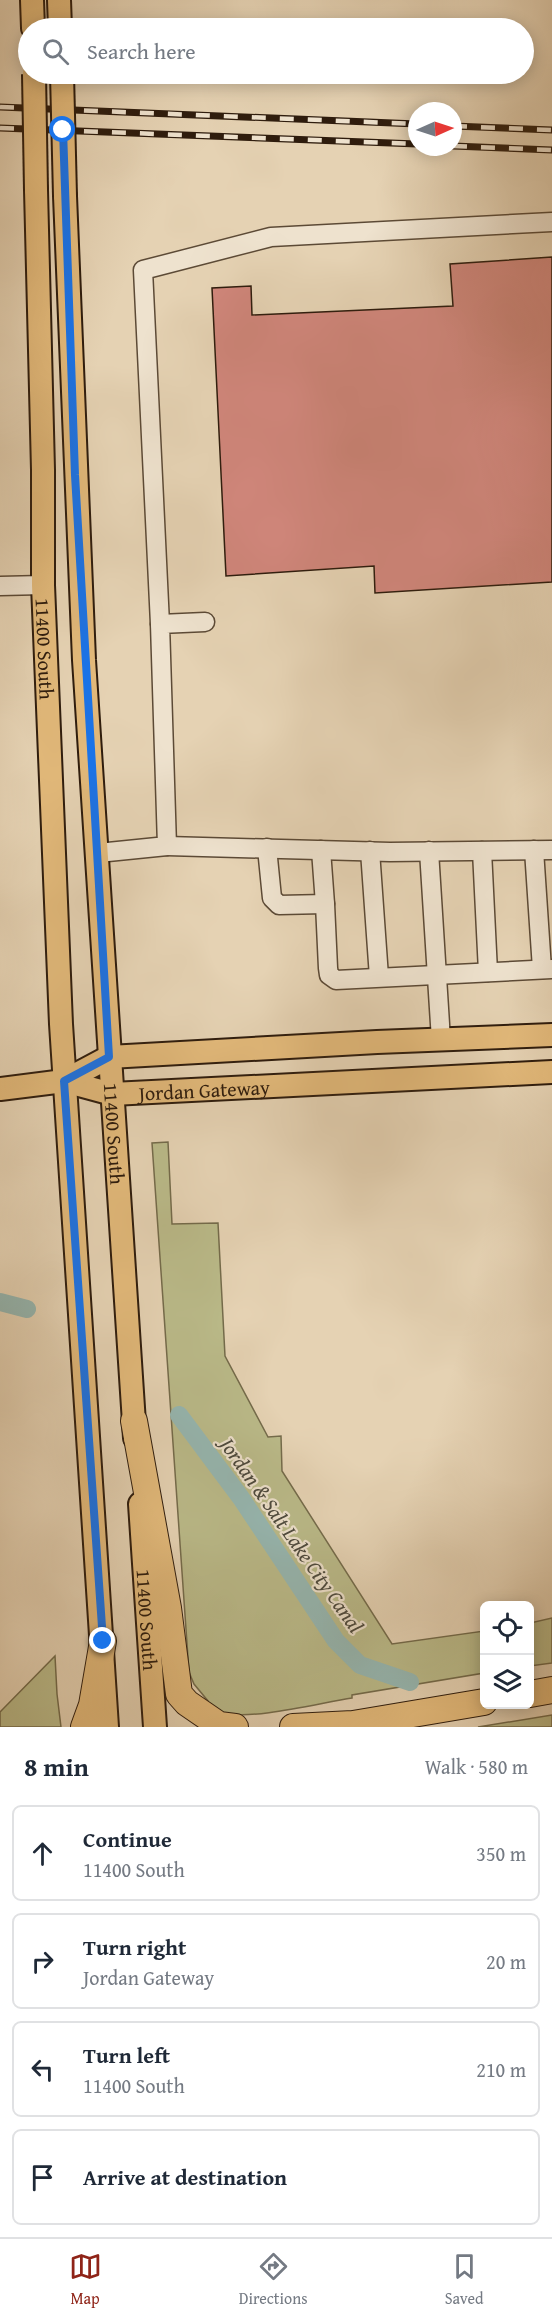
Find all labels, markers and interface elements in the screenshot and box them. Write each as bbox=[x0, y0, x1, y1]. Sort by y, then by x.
search box bbox=[18, 18, 534, 84]
icon: search bbox=[39, 35, 72, 68]
text: Search here bbox=[87, 35, 196, 67]
north arrow bbox=[408, 102, 462, 156]
route start bbox=[49, 116, 75, 142]
street label: 11400 South bbox=[29, 597, 62, 700]
street label: Jordan Gateway bbox=[135, 1072, 271, 1107]
street label: 11400 South bbox=[97, 1082, 133, 1185]
water label: Jordan & Salt Lake City Canal bbox=[211, 1428, 371, 1639]
street label: 11400 South bbox=[130, 1568, 166, 1671]
map controls bbox=[480, 1601, 534, 1709]
button: locate bbox=[480, 1601, 534, 1655]
route end bbox=[89, 1627, 115, 1653]
button: layers bbox=[480, 1655, 534, 1709]
text: 8 min bbox=[24, 1747, 89, 1786]
text: Walk · 580 m bbox=[425, 1752, 528, 1781]
text: Continue bbox=[83, 1823, 172, 1855]
icon: ahead bbox=[26, 1837, 59, 1870]
text: 350 m bbox=[476, 1839, 526, 1868]
text: 11400 South bbox=[83, 1855, 185, 1884]
text: Turn right bbox=[83, 1931, 186, 1963]
icon: right bbox=[26, 1945, 59, 1978]
text: 20 m bbox=[486, 1947, 526, 1976]
text: Jordan Gateway bbox=[83, 1963, 214, 1992]
text: Turn left bbox=[83, 2039, 170, 2071]
icon: left bbox=[26, 2053, 59, 2086]
text: 210 m bbox=[476, 2055, 526, 2084]
text: 11400 South bbox=[83, 2071, 185, 2100]
icon: arrive bbox=[26, 2161, 59, 2194]
text: Arrive at destination bbox=[83, 2161, 287, 2193]
tab: Map bbox=[69, 2250, 102, 2310]
tab: Directions bbox=[239, 2250, 308, 2310]
tab: Saved bbox=[445, 2250, 483, 2310]

